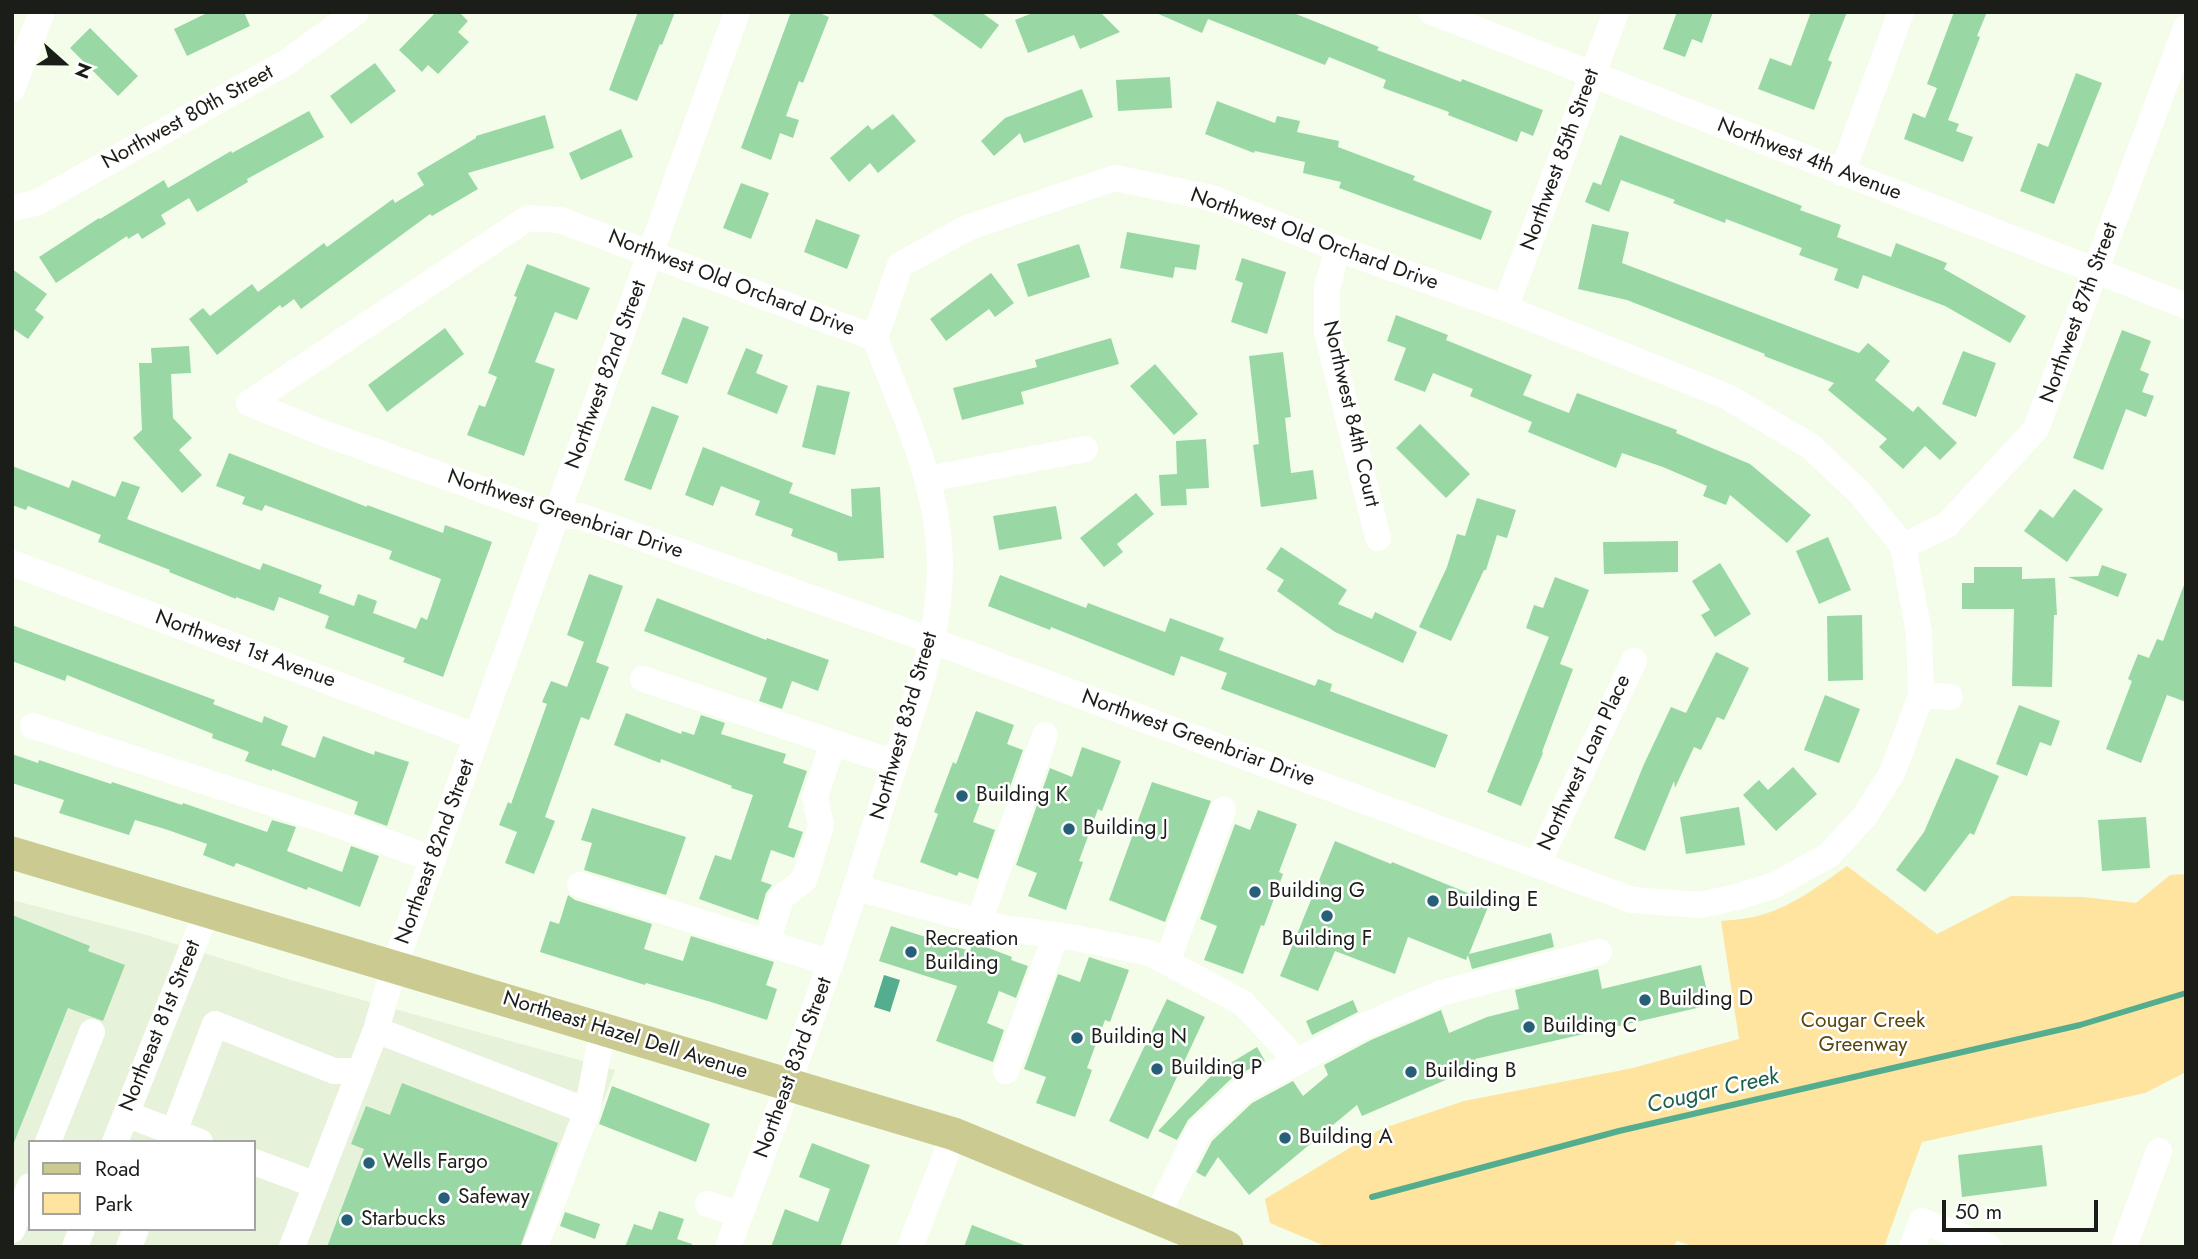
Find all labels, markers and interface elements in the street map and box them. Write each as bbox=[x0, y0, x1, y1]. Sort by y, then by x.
north arrow bbox=[28, 28, 98, 98]
text: N bbox=[68, 59, 98, 83]
street label: Northwest 80th Street bbox=[98, 60, 278, 176]
street label: Northwest 85th Street bbox=[1516, 66, 1606, 254]
street label: Northwest 4th Avenue bbox=[1713, 113, 1905, 207]
street label: Northwest Old Orchard Drive bbox=[1187, 183, 1441, 297]
street label: Northwest 87th Street bbox=[2036, 219, 2124, 407]
street label: Northwest Old Orchard Drive bbox=[604, 225, 858, 343]
street label: Northwest 82nd Street bbox=[561, 278, 653, 472]
street label: Northwest 84th Court bbox=[1316, 318, 1384, 510]
street label: Northwest Greenbriar Drive bbox=[444, 465, 686, 565]
street label: Northwest 1st Avenue bbox=[151, 606, 339, 694]
street label: Northwest 83rd Street bbox=[866, 629, 944, 823]
street label: Northwest Loan Place bbox=[1533, 671, 1637, 855]
street label: Northwest Greenbriar Drive bbox=[1078, 685, 1318, 793]
street label: Northeast 82nd Street bbox=[391, 756, 481, 948]
place label: Building K bbox=[976, 783, 1068, 809]
marker: Building K bbox=[954, 788, 970, 804]
place label: Building J bbox=[1083, 816, 1168, 842]
marker: Building J bbox=[1061, 821, 1077, 837]
place label: Building G bbox=[1269, 879, 1365, 905]
marker: Building G bbox=[1247, 884, 1263, 900]
place label: Building E bbox=[1447, 888, 1538, 914]
marker: Building E bbox=[1425, 893, 1441, 909]
marker: Building F bbox=[1319, 908, 1335, 924]
place label: Recreation Building bbox=[925, 927, 1018, 977]
place label: Building F bbox=[1282, 927, 1372, 953]
street label: Northeast 81st Street bbox=[115, 937, 207, 1115]
marker: Recreation Building bbox=[903, 944, 919, 960]
street label: Northeast 83rd Street bbox=[750, 974, 838, 1162]
street label: Northeast Hazel Dell Avenue bbox=[500, 987, 750, 1085]
place label: Building D bbox=[1659, 987, 1753, 1013]
marker: Building D bbox=[1637, 992, 1653, 1008]
park label: Cougar Creek Greenway bbox=[1801, 1009, 1925, 1059]
place label: Building C bbox=[1543, 1014, 1637, 1040]
marker: Building C bbox=[1521, 1019, 1537, 1035]
place label: Building N bbox=[1091, 1025, 1187, 1051]
marker: Building N bbox=[1069, 1030, 1085, 1046]
place label: Building P bbox=[1171, 1056, 1262, 1082]
place label: Building B bbox=[1425, 1059, 1516, 1085]
marker: Building P bbox=[1149, 1061, 1165, 1077]
water label: Cougar Creek bbox=[1644, 1063, 1782, 1121]
marker: Building B bbox=[1403, 1064, 1419, 1080]
place label: Building A bbox=[1299, 1125, 1393, 1151]
marker: Building A bbox=[1277, 1130, 1293, 1146]
legend bbox=[28, 1140, 256, 1231]
place label: Wells Fargo bbox=[383, 1150, 488, 1176]
text: Road bbox=[95, 1154, 140, 1184]
marker: Wells Fargo bbox=[361, 1155, 377, 1171]
place label: Safeway bbox=[458, 1185, 530, 1211]
scale bar bbox=[1946, 1186, 2102, 1230]
text: Park bbox=[95, 1189, 132, 1219]
marker: Safeway bbox=[436, 1190, 452, 1206]
text: 50 m bbox=[1955, 1197, 2002, 1227]
place label: Starbucks bbox=[361, 1207, 446, 1233]
marker: Starbucks bbox=[339, 1212, 355, 1228]

